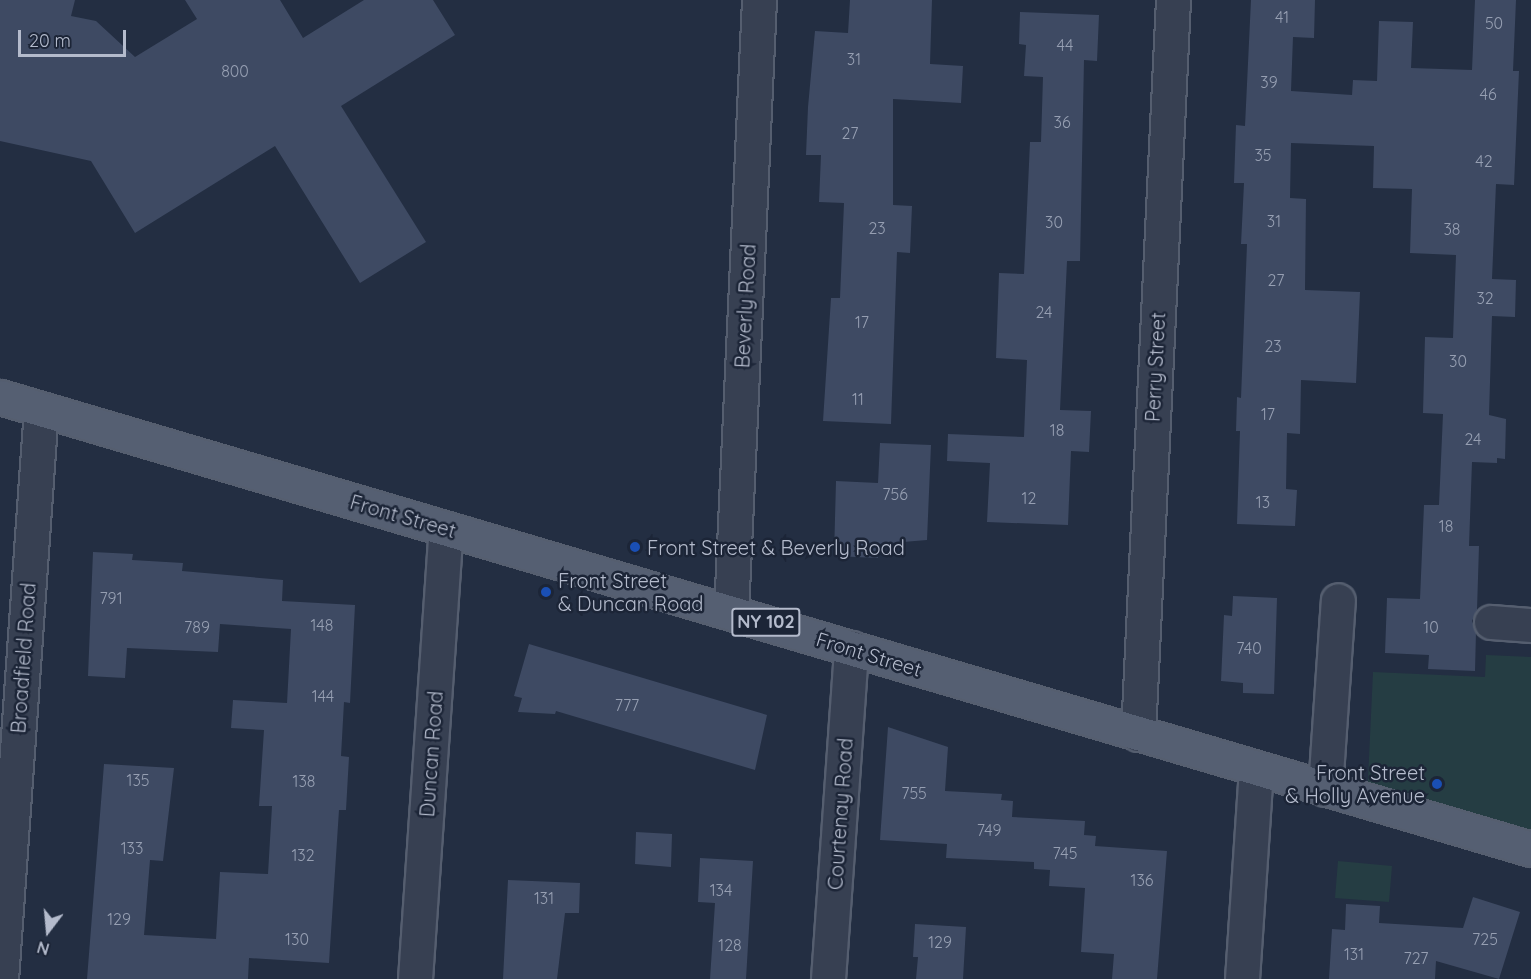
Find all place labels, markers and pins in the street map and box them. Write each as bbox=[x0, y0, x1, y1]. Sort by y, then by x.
place label: Front Street & Beverly Road bbox=[647, 535, 905, 559]
marker: Front Street & Beverly Road bbox=[628, 540, 642, 554]
place label: Front Street & Duncan Road bbox=[558, 568, 703, 615]
marker: Front Street & Duncan Road bbox=[539, 585, 553, 599]
place label: Front Street & Holly Avenue bbox=[1285, 760, 1425, 807]
marker: Front Street & Holly Avenue bbox=[1430, 777, 1444, 791]

